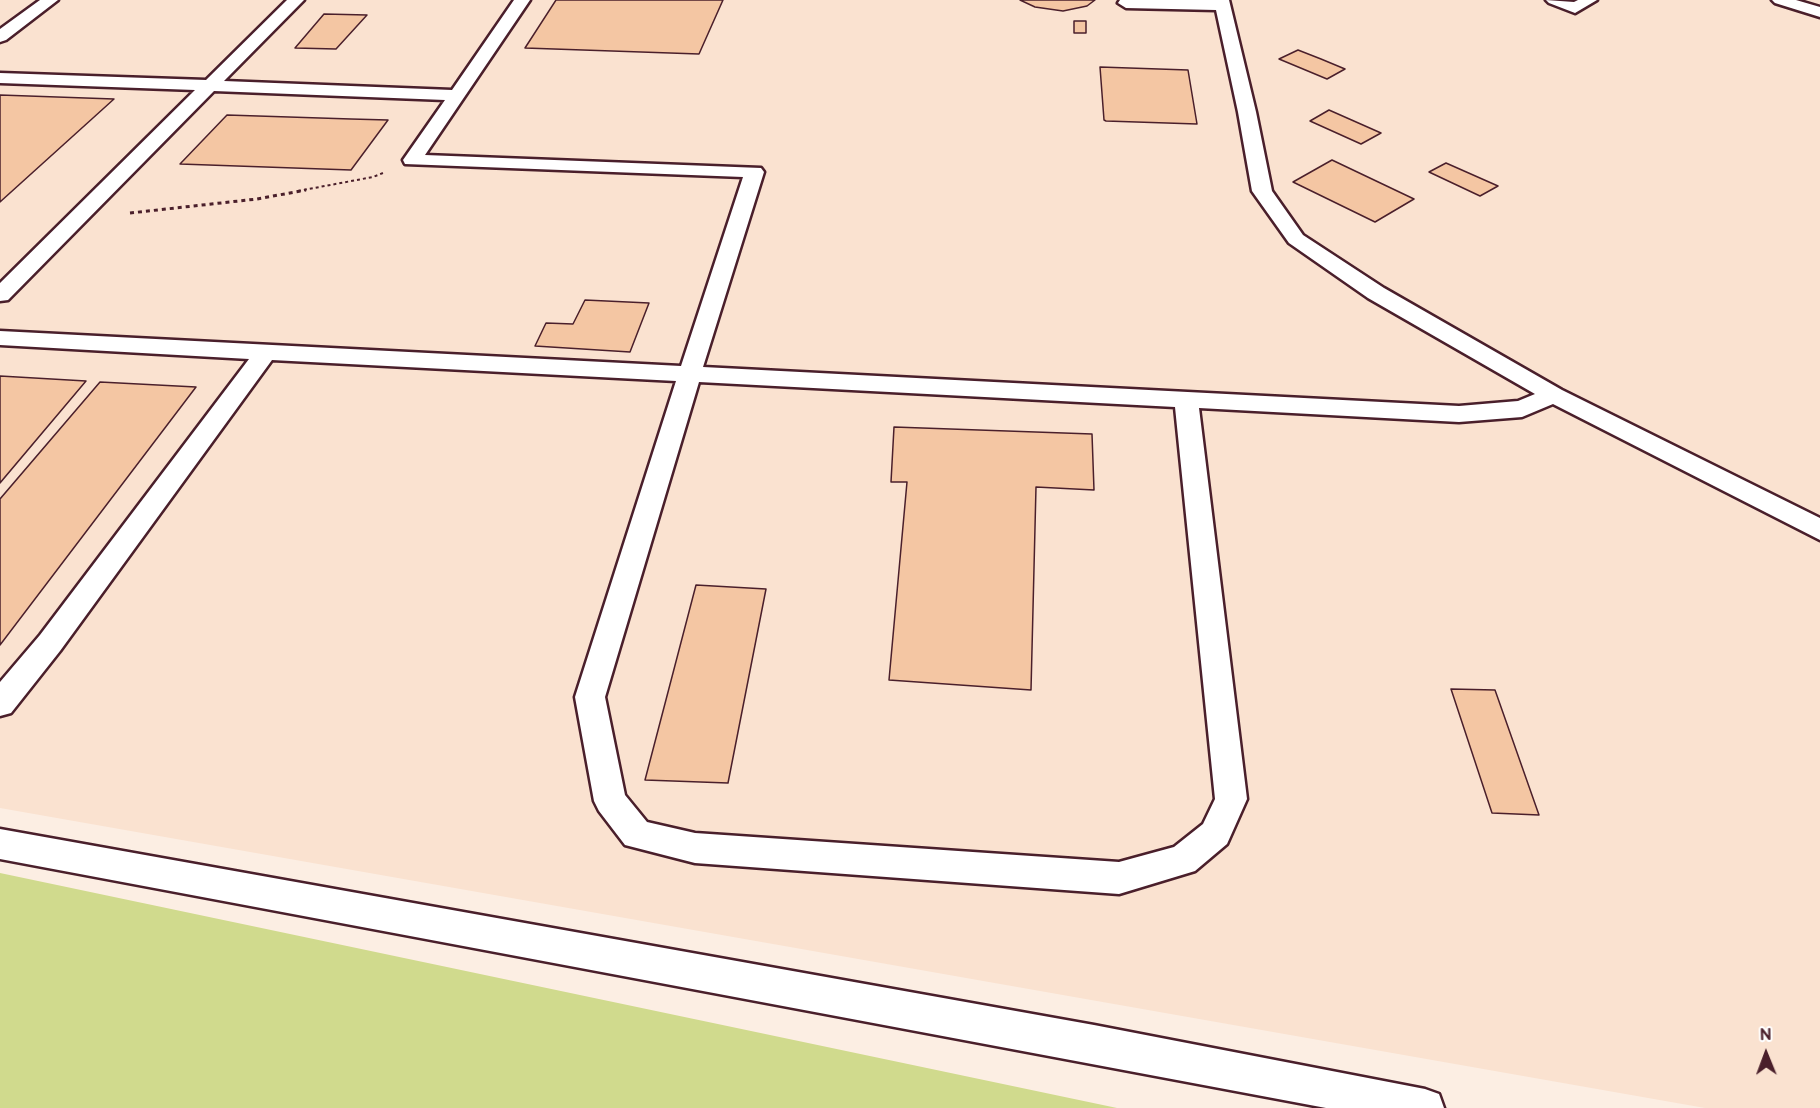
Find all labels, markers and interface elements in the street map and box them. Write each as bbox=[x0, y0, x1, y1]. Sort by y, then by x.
north arrow bbox=[1736, 1024, 1796, 1084]
text: N bbox=[1759, 1026, 1772, 1045]

